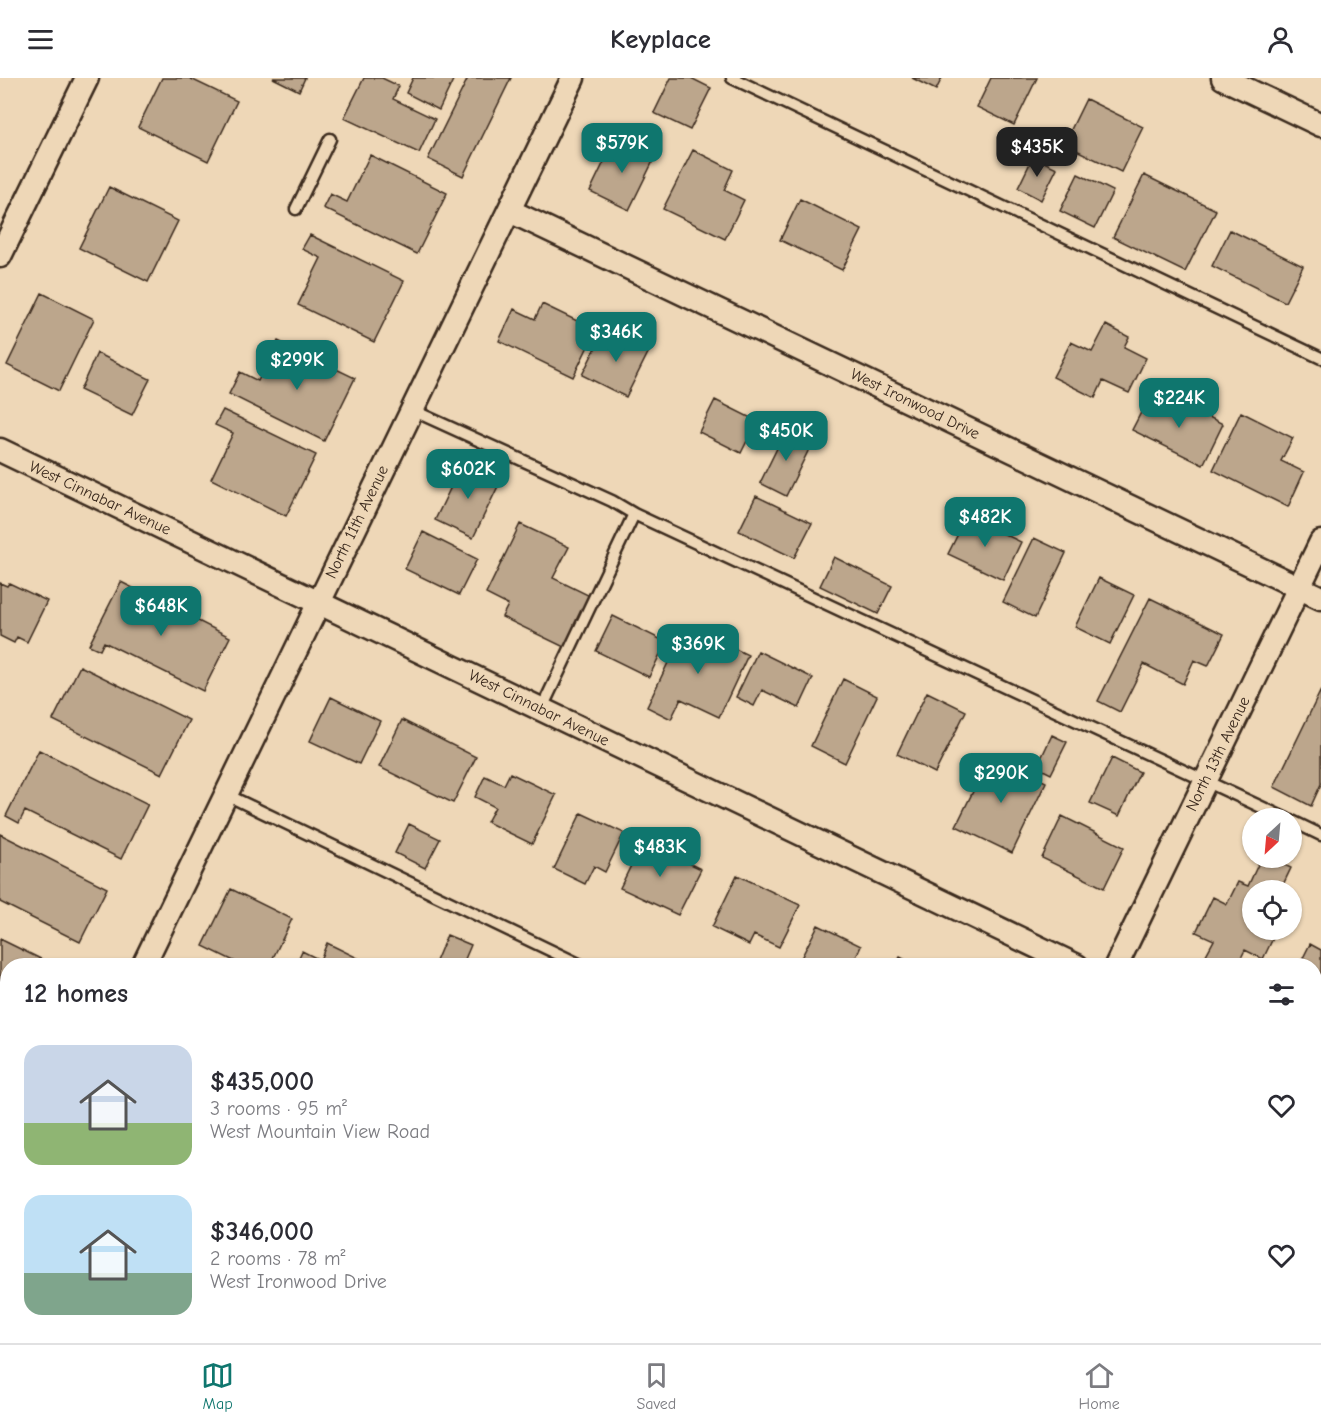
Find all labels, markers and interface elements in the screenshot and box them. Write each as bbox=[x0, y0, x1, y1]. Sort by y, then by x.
icon: menu bbox=[24, 23, 57, 56]
icon: person bbox=[1264, 23, 1297, 56]
text: Keyplace bbox=[610, 24, 711, 55]
pin: $579K bbox=[580, 123, 664, 174]
pin: $435K bbox=[995, 127, 1079, 178]
text: $579K bbox=[596, 131, 648, 154]
text: $435K bbox=[1010, 135, 1064, 158]
pin: $346K bbox=[574, 312, 658, 363]
text: $346K bbox=[590, 320, 643, 343]
pin: $299K bbox=[255, 340, 339, 391]
text: $299K bbox=[270, 348, 324, 371]
street label: West Ironwood Drive bbox=[847, 365, 983, 443]
pin: $224K bbox=[1137, 378, 1221, 429]
text: $224K bbox=[1153, 386, 1205, 409]
pin: $450K bbox=[744, 411, 828, 462]
text: $450K bbox=[759, 419, 813, 442]
pin: $602K bbox=[426, 449, 510, 500]
street label: West Cinnabar Avenue bbox=[26, 457, 174, 539]
text: $602K bbox=[440, 457, 496, 480]
street label: North 11th Avenue bbox=[322, 462, 392, 582]
pin: $482K bbox=[943, 497, 1027, 548]
text: $482K bbox=[959, 505, 1011, 528]
pin: $648K bbox=[119, 586, 203, 637]
text: $648K bbox=[134, 594, 188, 617]
pin: $369K bbox=[656, 624, 740, 675]
text: $369K bbox=[671, 632, 725, 655]
street label: West Cinnabar Avenue bbox=[466, 666, 612, 750]
street label: North 13th Avenue bbox=[1182, 694, 1254, 814]
pin: $290K bbox=[959, 753, 1043, 804]
text: $290K bbox=[973, 761, 1029, 784]
north arrow bbox=[1242, 808, 1302, 868]
map controls bbox=[1242, 808, 1302, 940]
pin: $483K bbox=[618, 827, 702, 878]
text: $483K bbox=[634, 835, 686, 858]
button: locate bbox=[1242, 880, 1302, 940]
icon: filters bbox=[1265, 978, 1298, 1011]
text: 12 homes bbox=[24, 979, 128, 1009]
text: $435,000 bbox=[210, 1067, 314, 1097]
icon: home bbox=[72, 1069, 144, 1141]
icon: heart bbox=[1265, 1089, 1298, 1122]
text: 3 rooms · 95 m² bbox=[210, 1097, 347, 1120]
text: West Mountain View Road bbox=[210, 1120, 430, 1143]
text: $346,000 bbox=[210, 1217, 314, 1247]
icon: home bbox=[72, 1219, 144, 1291]
icon: heart bbox=[1265, 1239, 1298, 1272]
text: 2 rooms · 78 m² bbox=[210, 1247, 346, 1270]
text: West Ironwood Drive bbox=[210, 1270, 387, 1293]
tab: Map bbox=[201, 1359, 234, 1413]
tab: Saved bbox=[636, 1359, 676, 1413]
tab: Home bbox=[1079, 1359, 1120, 1413]

